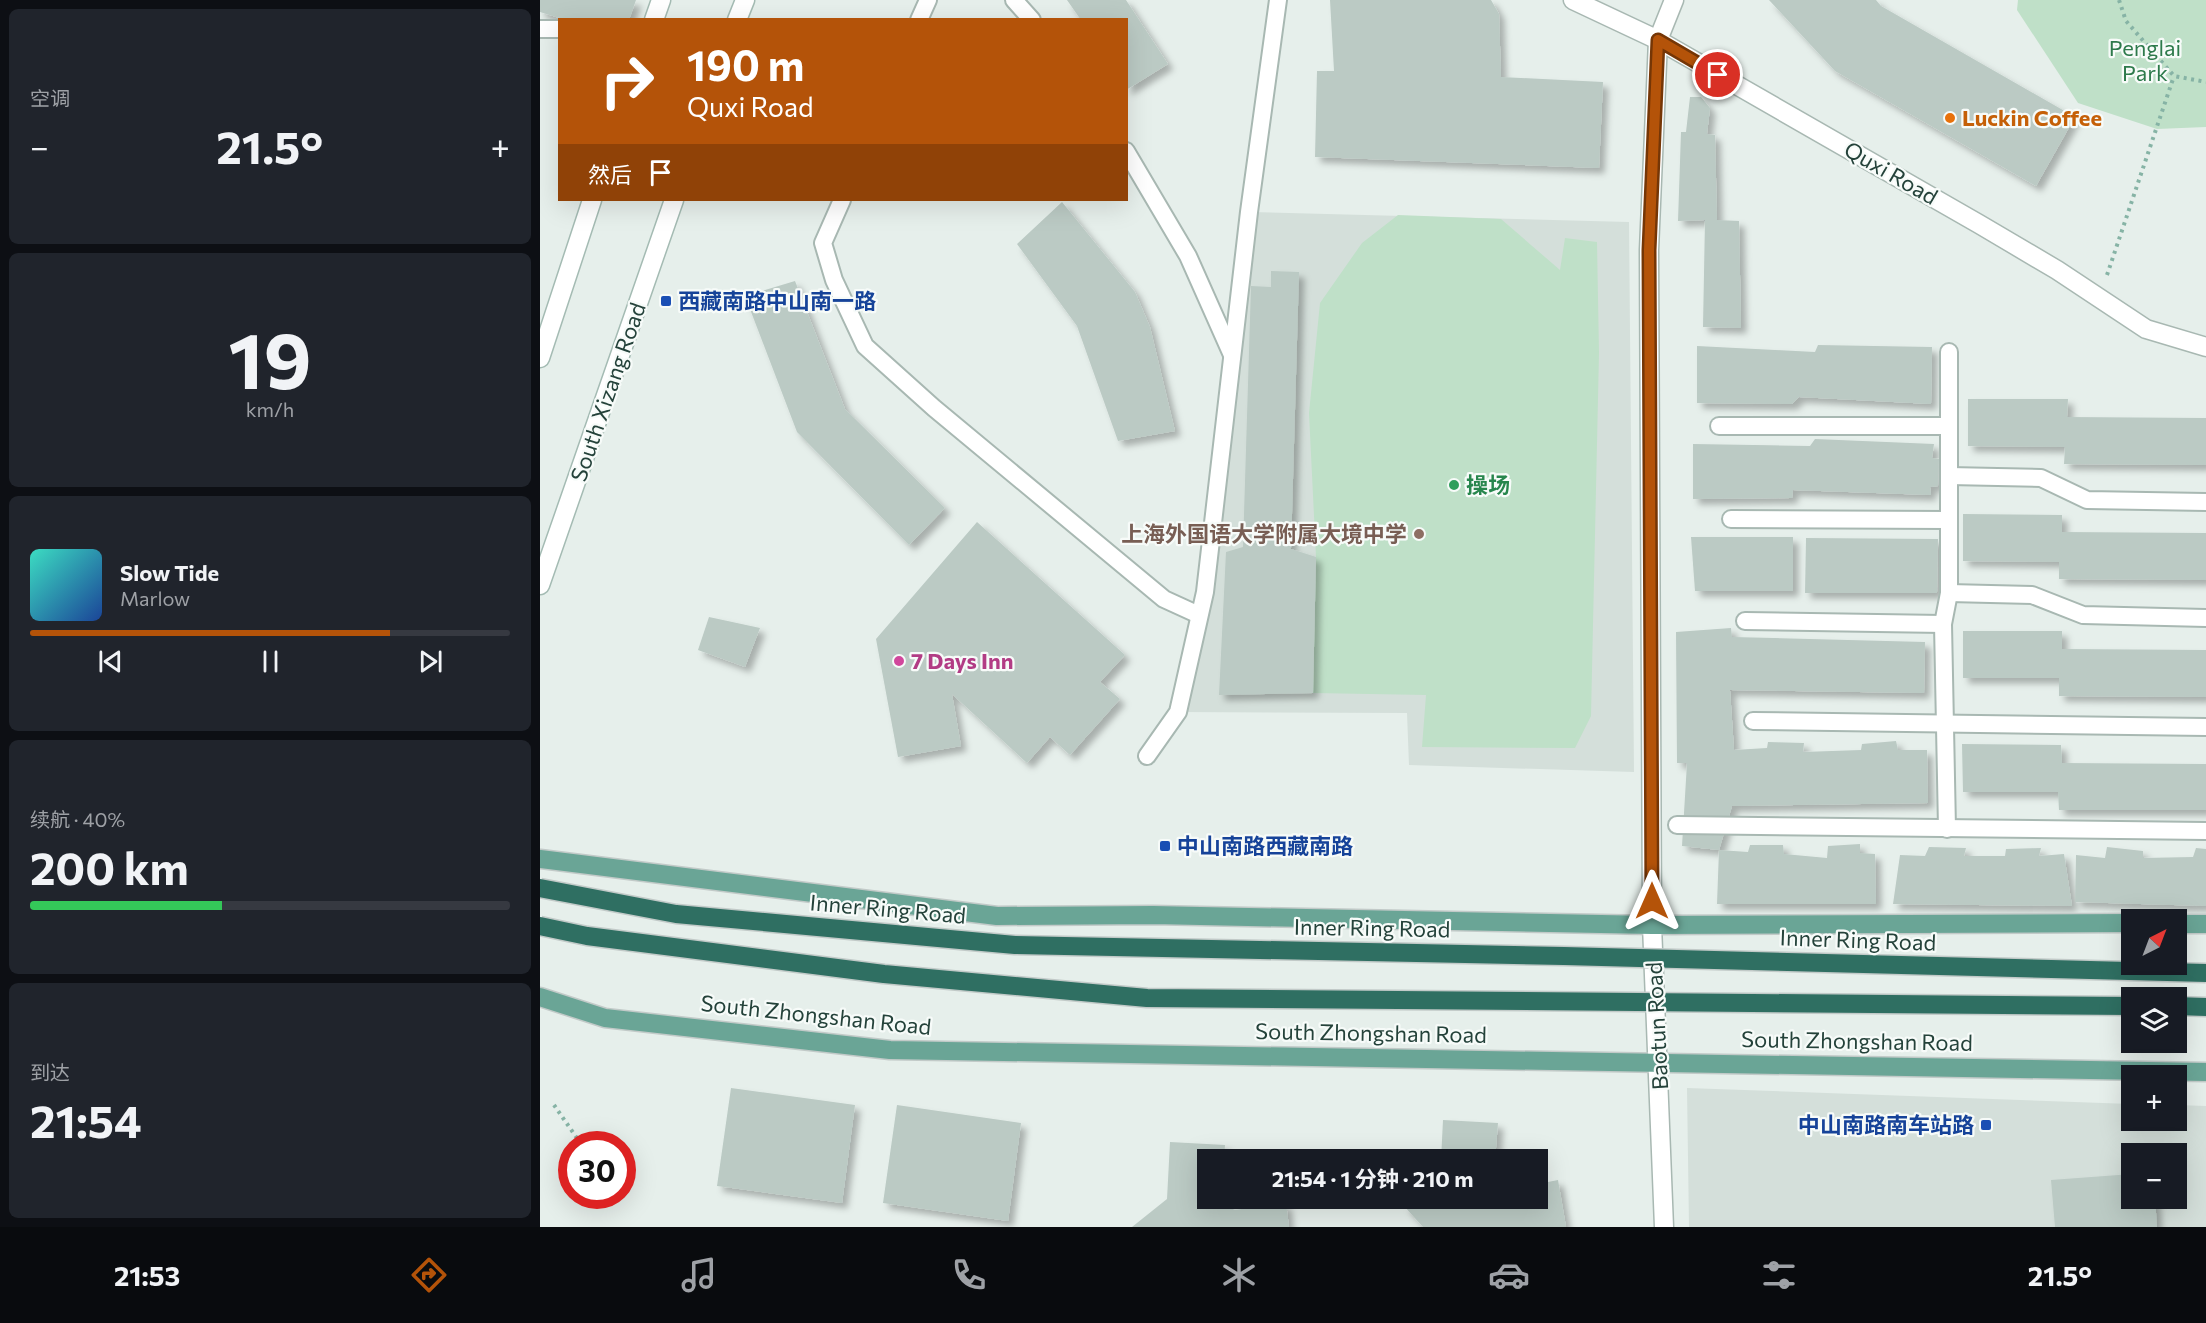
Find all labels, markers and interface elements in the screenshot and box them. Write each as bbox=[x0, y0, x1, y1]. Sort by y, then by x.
park label: Penglai Park bbox=[2109, 34, 2181, 86]
text: 190 m bbox=[687, 38, 805, 90]
icon: right bbox=[588, 42, 666, 120]
pin bbox=[1692, 49, 1743, 100]
icon: arrive bbox=[1701, 58, 1734, 91]
text: 空调 bbox=[30, 86, 70, 110]
text: Quxi Road bbox=[687, 90, 814, 123]
place label: Luckin Coffee bbox=[1962, 104, 2102, 131]
marker: Luckin Coffee bbox=[1943, 111, 1957, 125]
text: 21.5° bbox=[216, 118, 323, 173]
text: − bbox=[30, 125, 49, 166]
text: + bbox=[491, 125, 510, 166]
street label: Quxi Road bbox=[1840, 135, 1943, 210]
icon: arrive bbox=[644, 156, 677, 189]
text: 然后 bbox=[588, 161, 632, 188]
place label: 西藏南路中山南一路 bbox=[678, 287, 876, 314]
marker: 西藏南路中山南一路 bbox=[659, 294, 673, 308]
street label: South Xizang Road bbox=[564, 299, 651, 485]
text: 19 bbox=[228, 310, 312, 405]
text: km/h bbox=[246, 397, 294, 421]
place label: 操场 bbox=[1466, 471, 1510, 498]
marker: 操场 bbox=[1447, 478, 1461, 492]
place label: 上海外国语大学附属大境中学 bbox=[1121, 520, 1407, 547]
marker: 上海外国语大学附属大境中学 bbox=[1412, 527, 1426, 541]
text: Slow Tide bbox=[120, 559, 219, 586]
text: Marlow bbox=[120, 586, 190, 610]
icon: previous bbox=[94, 645, 127, 678]
icon: pause bbox=[254, 645, 287, 678]
icon: next bbox=[414, 645, 447, 678]
place label: 7 Days Inn bbox=[911, 647, 1013, 674]
marker: 7 Days Inn bbox=[892, 654, 906, 668]
text: 续航 · 40% bbox=[30, 807, 125, 831]
place label: 中山南路西藏南路 bbox=[1177, 832, 1353, 859]
text: 200 km bbox=[30, 839, 189, 894]
marker: 中山南路西藏南路 bbox=[1158, 839, 1172, 853]
position arrow bbox=[1620, 869, 1684, 933]
street label: Inner Ring Road bbox=[809, 888, 967, 929]
north arrow bbox=[2121, 909, 2187, 975]
map controls bbox=[2121, 909, 2187, 1209]
street label: Inner Ring Road bbox=[1294, 913, 1450, 942]
street label: Inner Ring Road bbox=[1779, 923, 1937, 956]
street label: Baotun Road bbox=[1640, 961, 1673, 1091]
button: layers bbox=[2121, 987, 2187, 1053]
street label: South Zhongshan Road bbox=[700, 989, 933, 1040]
street label: South Zhongshan Road bbox=[1255, 1017, 1487, 1048]
street label: South Zhongshan Road bbox=[1741, 1025, 1973, 1056]
text: 到达 bbox=[30, 1060, 70, 1084]
button: + bbox=[2121, 1065, 2187, 1131]
text: 21:54 bbox=[30, 1092, 142, 1147]
place label: 中山南路南车站路 bbox=[1798, 1111, 1974, 1138]
marker: 中山南路南车站路 bbox=[1979, 1118, 1993, 1132]
speed limit sign: 30 bbox=[558, 1131, 636, 1209]
button: − bbox=[2121, 1143, 2187, 1209]
text: 21:54 · 1 分钟 · 210 m bbox=[1272, 1165, 1473, 1192]
icon: directions bbox=[408, 1254, 450, 1296]
icon: music bbox=[678, 1254, 720, 1296]
icon: phone bbox=[948, 1254, 990, 1296]
icon: climate bbox=[1218, 1254, 1260, 1296]
icon: car bbox=[1488, 1254, 1530, 1296]
icon: filters bbox=[1758, 1254, 1800, 1296]
text: 21:53 bbox=[114, 1259, 180, 1292]
text: 21.5° bbox=[2028, 1259, 2092, 1292]

